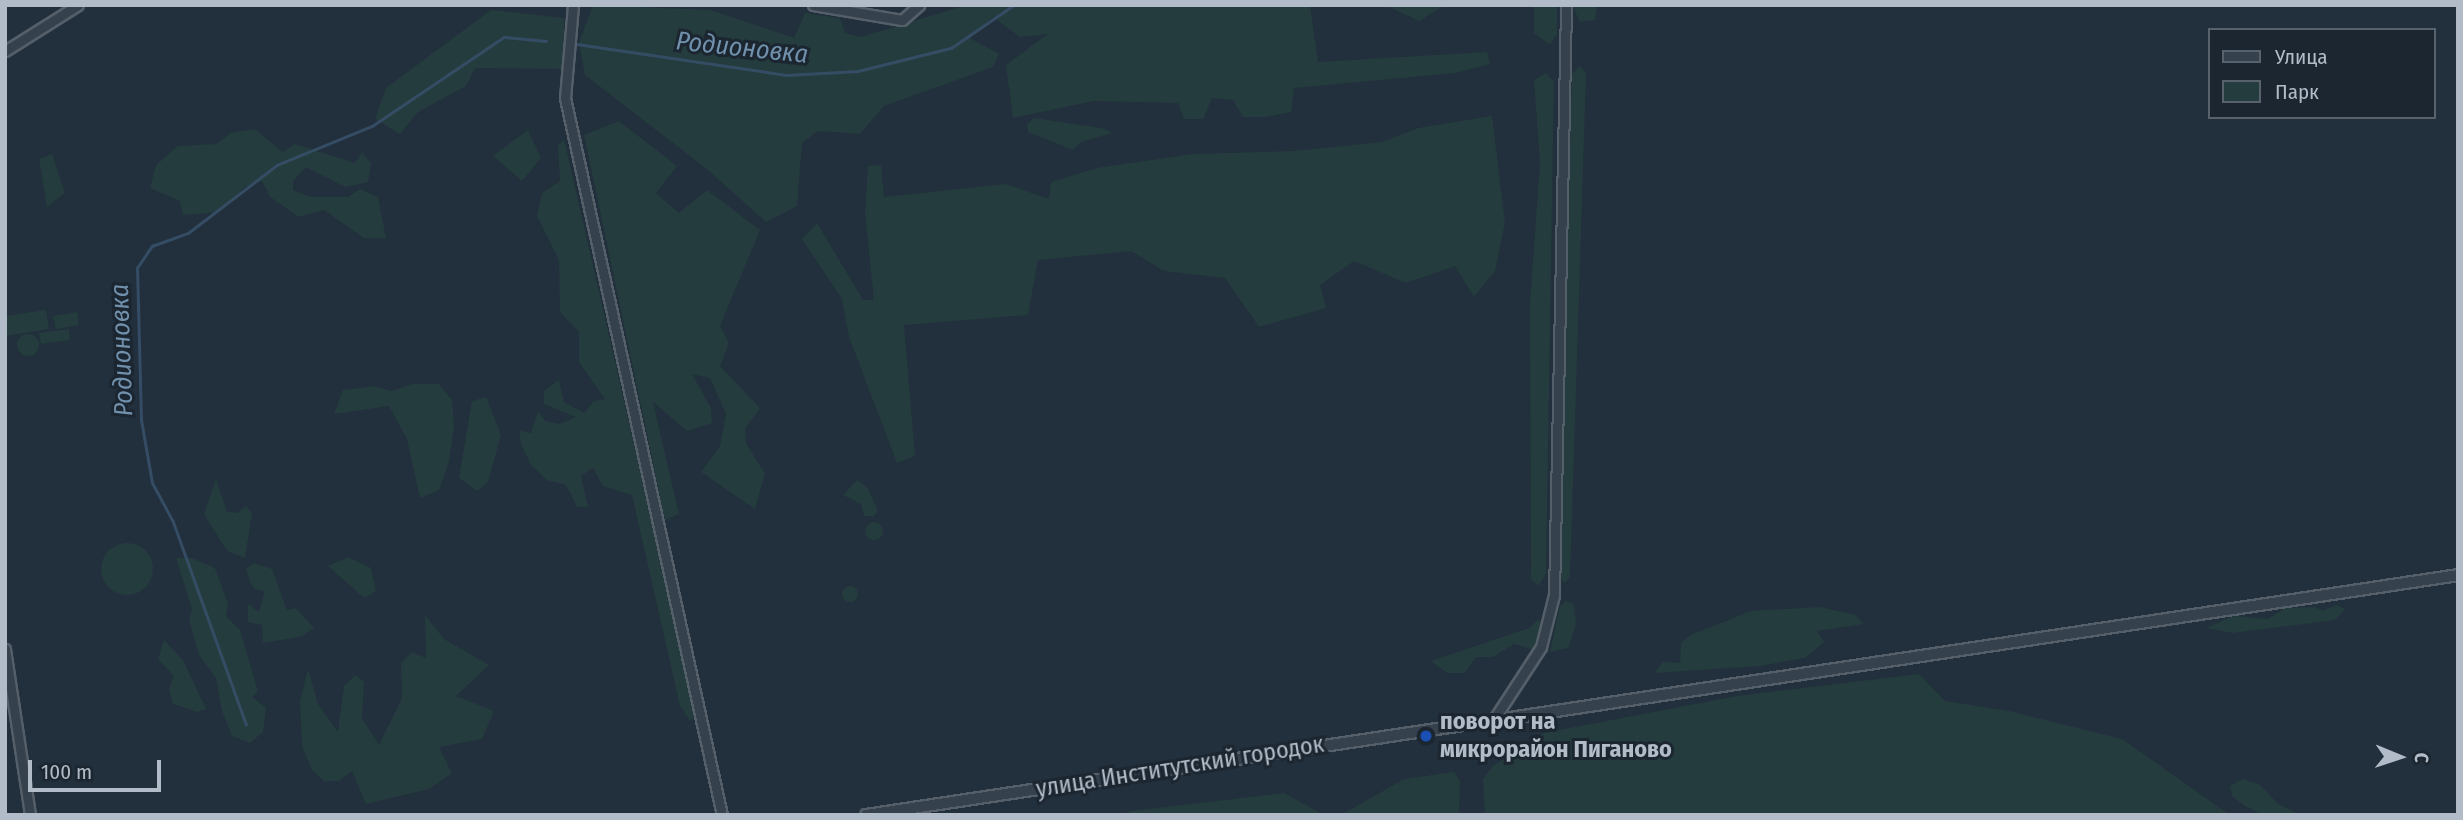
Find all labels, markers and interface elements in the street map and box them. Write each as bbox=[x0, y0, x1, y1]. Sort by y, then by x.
water label: Родионовка bbox=[674, 26, 810, 70]
legend bbox=[2208, 28, 2435, 119]
text: Улица bbox=[2275, 44, 2328, 70]
text: Парк bbox=[2275, 79, 2319, 105]
water label: Родионовка bbox=[104, 283, 140, 417]
place label: поворот на микрорайон Пиганово bbox=[1440, 708, 1672, 764]
north arrow bbox=[2365, 722, 2435, 792]
marker: поворот на микрорайон Пиганово bbox=[1418, 728, 1434, 744]
street label: улица Институтский городок bbox=[1034, 730, 1326, 804]
scale bar bbox=[32, 746, 164, 790]
text: С bbox=[2410, 752, 2433, 763]
text: 100 m bbox=[41, 759, 92, 785]

